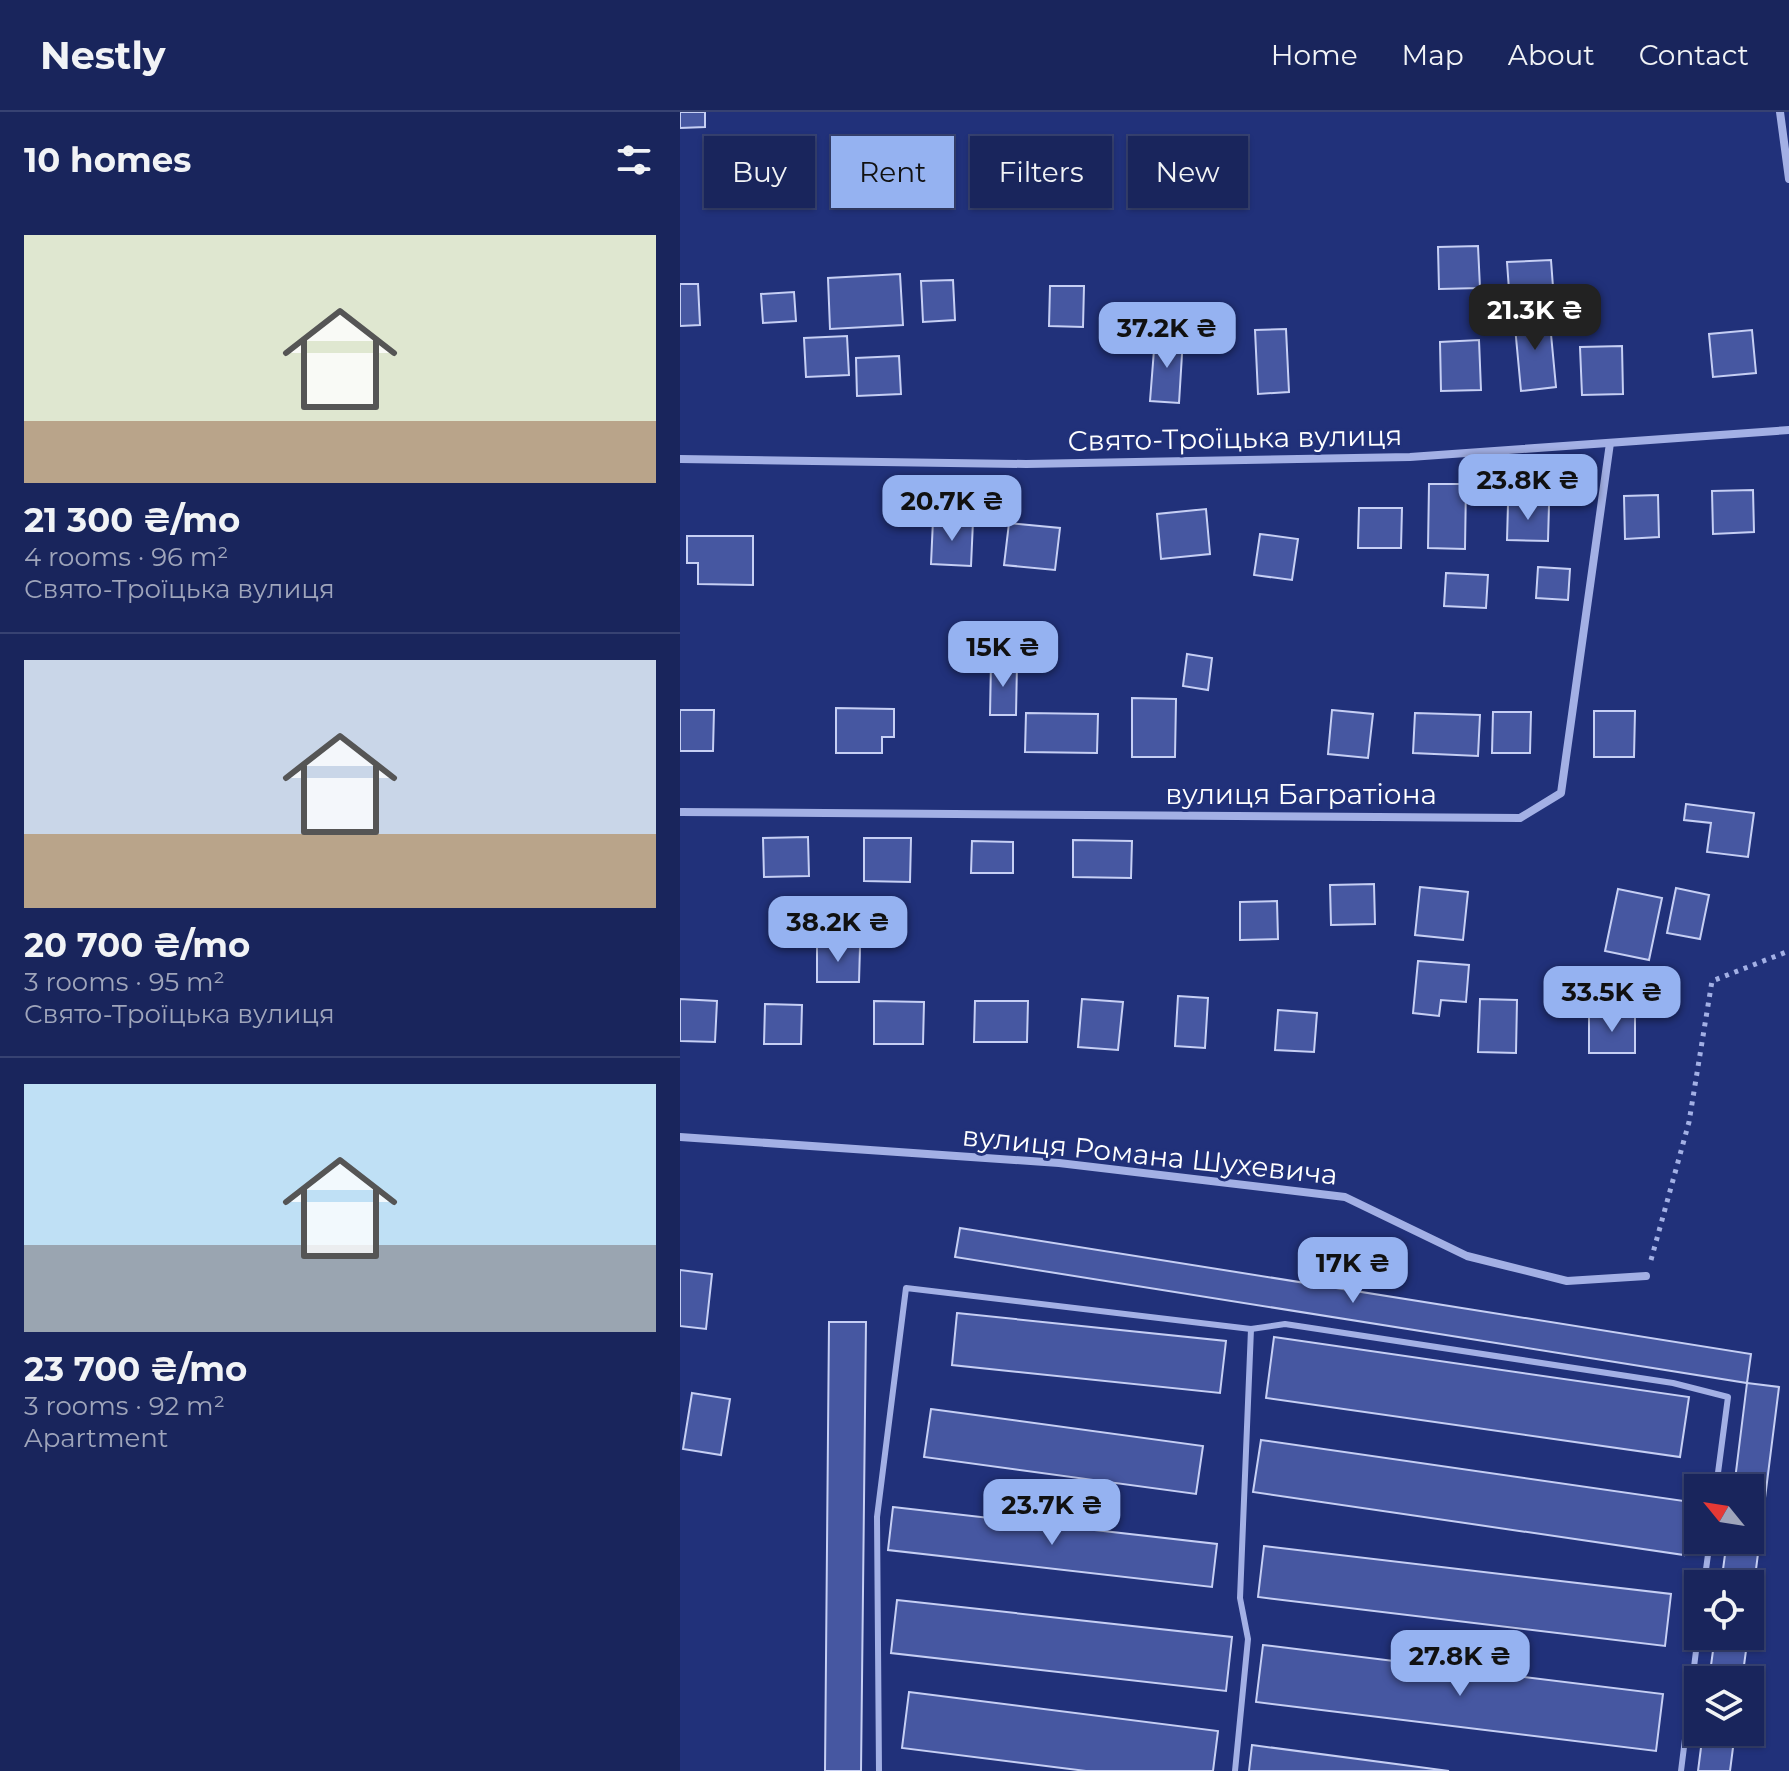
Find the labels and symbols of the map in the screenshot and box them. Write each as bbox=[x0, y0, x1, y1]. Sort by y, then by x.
pin: 21.3K ₴ bbox=[1461, 284, 1609, 352]
pin: 37.2K ₴ bbox=[1093, 302, 1241, 370]
street label: Свято-Троїцька вулиця bbox=[1067, 418, 1403, 458]
pin: 23.8K ₴ bbox=[1454, 454, 1602, 522]
pin: 20.7K ₴ bbox=[878, 475, 1026, 543]
pin: 15K ₴ bbox=[947, 621, 1059, 689]
street label: вулиця Багратіона bbox=[1165, 777, 1437, 811]
pin: 38.2K ₴ bbox=[764, 896, 912, 964]
pin: 33.5K ₴ bbox=[1538, 966, 1686, 1034]
street label: вулиця Романа Шухевича bbox=[961, 1118, 1339, 1192]
pin: 17K ₴ bbox=[1297, 1237, 1409, 1305]
north arrow bbox=[1684, 1474, 1764, 1554]
pin: 23.7K ₴ bbox=[978, 1479, 1126, 1547]
pin: 27.8K ₴ bbox=[1386, 1630, 1534, 1698]

